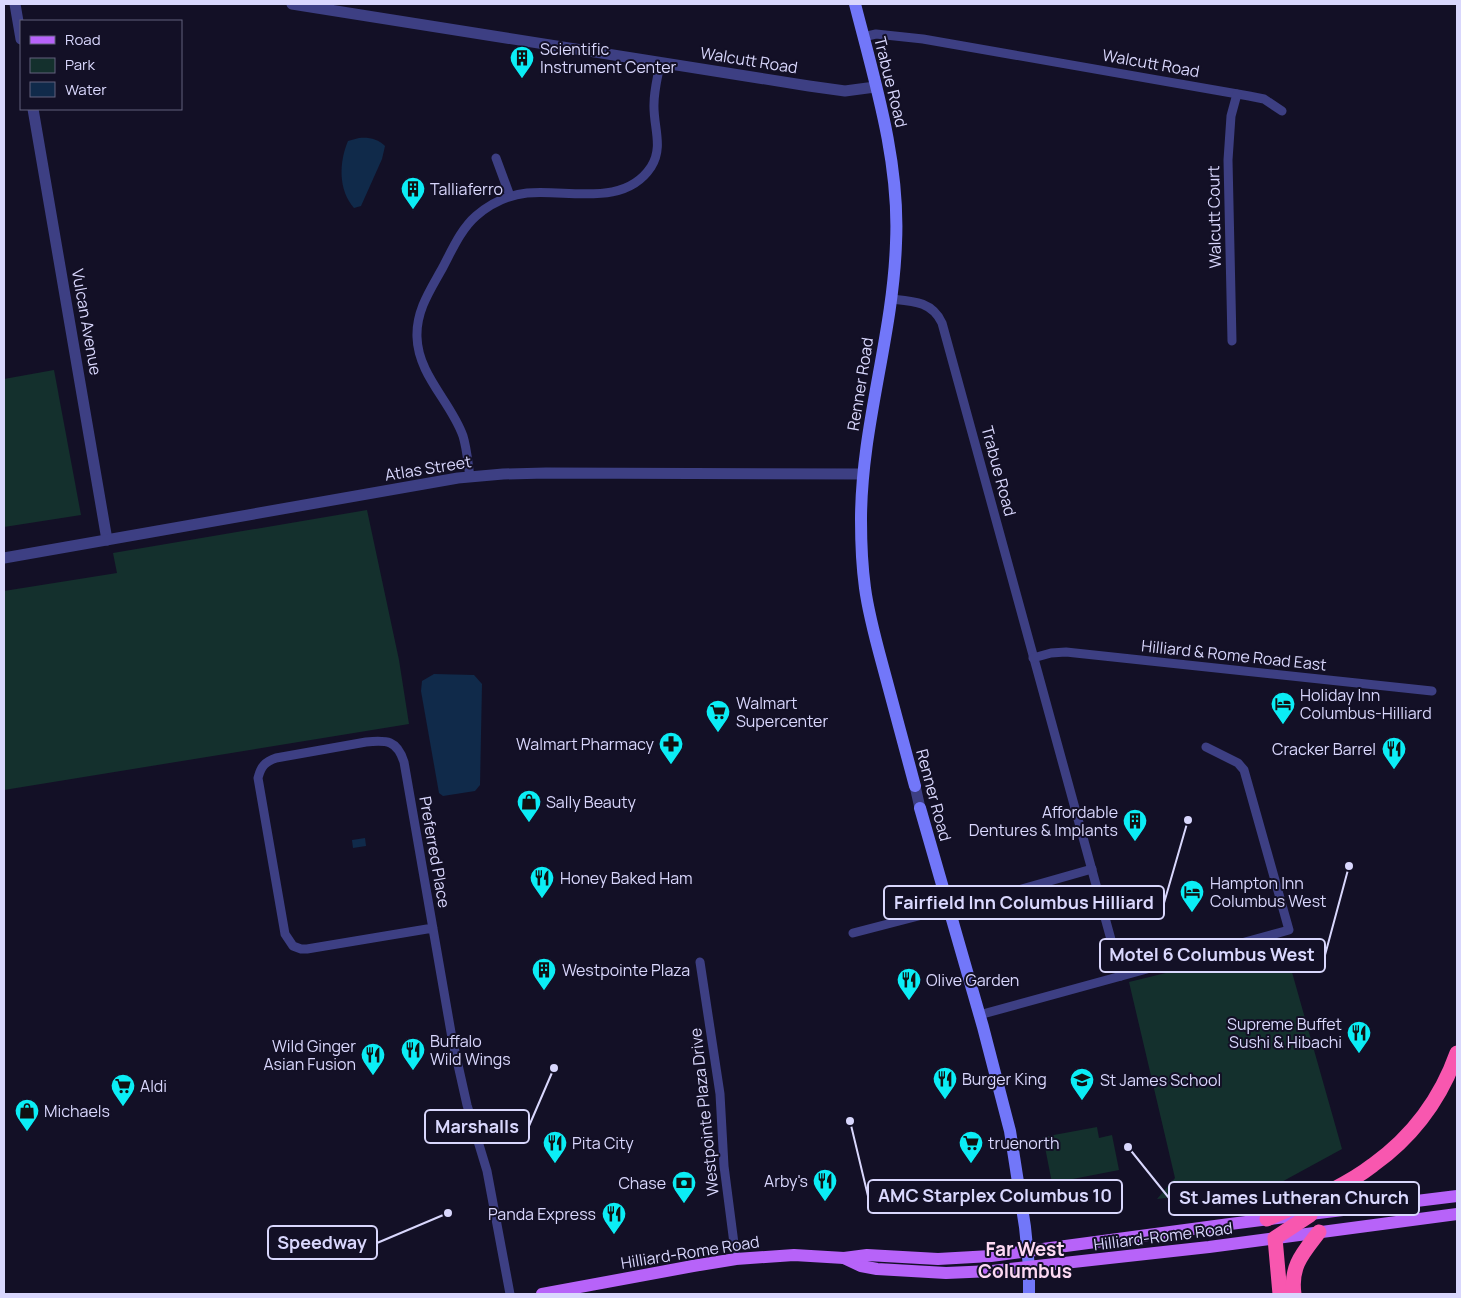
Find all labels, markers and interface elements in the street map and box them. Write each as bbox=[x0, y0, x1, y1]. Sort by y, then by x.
legend bbox=[20, 20, 182, 110]
text: Road bbox=[65, 29, 101, 50]
street label: Trabue Road bbox=[869, 34, 913, 130]
place label: Scientific Instrument Center bbox=[540, 38, 677, 78]
street label: Walcutt Road bbox=[699, 41, 799, 79]
street label: Walcutt Road bbox=[1101, 44, 1201, 82]
building icon: Scientific Instrument Center bbox=[509, 45, 535, 79]
text: Park bbox=[65, 54, 95, 75]
text: Water bbox=[65, 79, 107, 100]
street label: Walcutt Court bbox=[1202, 165, 1226, 269]
building icon: Talliaferro bbox=[400, 176, 426, 210]
place label: Talliaferro bbox=[430, 178, 503, 200]
street label: Vulcan Avenue bbox=[67, 267, 107, 377]
street label: Renner Road bbox=[842, 336, 878, 432]
street label: Trabue Road bbox=[976, 423, 1022, 519]
street label: Atlas Street bbox=[383, 450, 473, 486]
street label: Hilliard & Rome Road East bbox=[1140, 634, 1328, 676]
place label: Holiday Inn Columbus-Hilliard bbox=[1300, 684, 1432, 724]
hotel icon: Holiday Inn Columbus-Hilliard bbox=[1270, 691, 1296, 725]
place label: Walmart Supercenter bbox=[736, 692, 828, 732]
supermarket icon: Walmart Supercenter bbox=[705, 699, 731, 733]
pharmacy icon: Walmart Pharmacy bbox=[658, 731, 684, 765]
place label: Walmart Pharmacy bbox=[516, 733, 655, 755]
restaurant icon: Cracker Barrel bbox=[1381, 736, 1407, 770]
place label: Cracker Barrel bbox=[1272, 738, 1376, 760]
street label: Renner Road bbox=[911, 747, 957, 843]
shop icon: Sally Beauty bbox=[516, 789, 542, 823]
place label: Sally Beauty bbox=[546, 791, 636, 813]
street label: Preferred Place bbox=[414, 794, 456, 910]
place label: Affordable Dentures & Implants bbox=[969, 801, 1118, 841]
building icon: Affordable Dentures & Implants bbox=[1122, 808, 1148, 842]
restaurant icon: Honey Baked Ham bbox=[529, 865, 555, 899]
place label: Honey Baked Ham bbox=[560, 867, 693, 889]
place label: Hampton Inn Columbus West bbox=[1210, 872, 1326, 912]
hotel icon: Hampton Inn Columbus West bbox=[1179, 879, 1205, 913]
callout: Fairfield Inn Columbus Hilliard bbox=[884, 886, 1164, 919]
text: Fairfield Inn Columbus Hilliard bbox=[894, 890, 1154, 914]
callout: Motel 6 Columbus West bbox=[1100, 939, 1325, 972]
text: Motel 6 Columbus West bbox=[1109, 942, 1315, 966]
building icon: Westpointe Plaza bbox=[531, 957, 557, 991]
place label: Westpointe Plaza bbox=[562, 959, 690, 981]
restaurant icon: Olive Garden bbox=[896, 967, 922, 1001]
place label: Olive Garden bbox=[926, 969, 1019, 991]
place label: Supreme Buffet Sushi & Hibachi bbox=[1227, 1013, 1342, 1053]
restaurant icon: Supreme Buffet Sushi & Hibachi bbox=[1346, 1020, 1372, 1054]
street label: Westpointe Plaza Drive bbox=[684, 1027, 724, 1197]
place label: Buffalo Wild Wings bbox=[430, 1030, 511, 1070]
place label: Wild Ginger Asian Fusion bbox=[263, 1035, 356, 1075]
restaurant icon: Buffalo Wild Wings bbox=[400, 1037, 426, 1071]
restaurant icon: Wild Ginger Asian Fusion bbox=[360, 1042, 386, 1076]
restaurant icon: Burger King bbox=[932, 1066, 958, 1100]
school or university icon: St James School bbox=[1069, 1067, 1095, 1101]
place label: Burger King bbox=[962, 1068, 1047, 1090]
place label: St James School bbox=[1100, 1069, 1221, 1091]
supermarket icon: Aldi bbox=[110, 1073, 136, 1107]
place label: Aldi bbox=[140, 1075, 167, 1097]
shop icon: Michaels bbox=[14, 1098, 40, 1132]
place label: Michaels bbox=[44, 1100, 110, 1122]
callout: Marshalls bbox=[425, 1110, 529, 1143]
text: Marshalls bbox=[435, 1114, 519, 1138]
restaurant icon: Pita City bbox=[542, 1130, 568, 1164]
supermarket icon: truenorth bbox=[958, 1130, 984, 1164]
place label: Pita City bbox=[572, 1132, 634, 1154]
place label: truenorth bbox=[988, 1132, 1059, 1154]
restaurant icon: Arby's bbox=[812, 1168, 838, 1202]
bank icon: Chase bbox=[671, 1170, 697, 1204]
place label: Arby's bbox=[764, 1170, 808, 1192]
place label: Chase bbox=[618, 1172, 666, 1194]
callout: AMC Starplex Columbus 10 bbox=[868, 1180, 1122, 1213]
callout: St James Lutheran Church bbox=[1169, 1182, 1419, 1215]
text: AMC Starplex Columbus 10 bbox=[878, 1183, 1112, 1207]
text: St James Lutheran Church bbox=[1179, 1185, 1409, 1209]
restaurant icon: Panda Express bbox=[601, 1201, 627, 1235]
place label: Panda Express bbox=[488, 1203, 596, 1225]
street label: Hilliard-Rome Road bbox=[1092, 1217, 1234, 1255]
callout: Speedway bbox=[268, 1226, 377, 1259]
text: Speedway bbox=[277, 1230, 367, 1254]
street label: Hilliard-Rome Road bbox=[619, 1230, 761, 1274]
district label: Far West Columbus bbox=[978, 1236, 1072, 1284]

